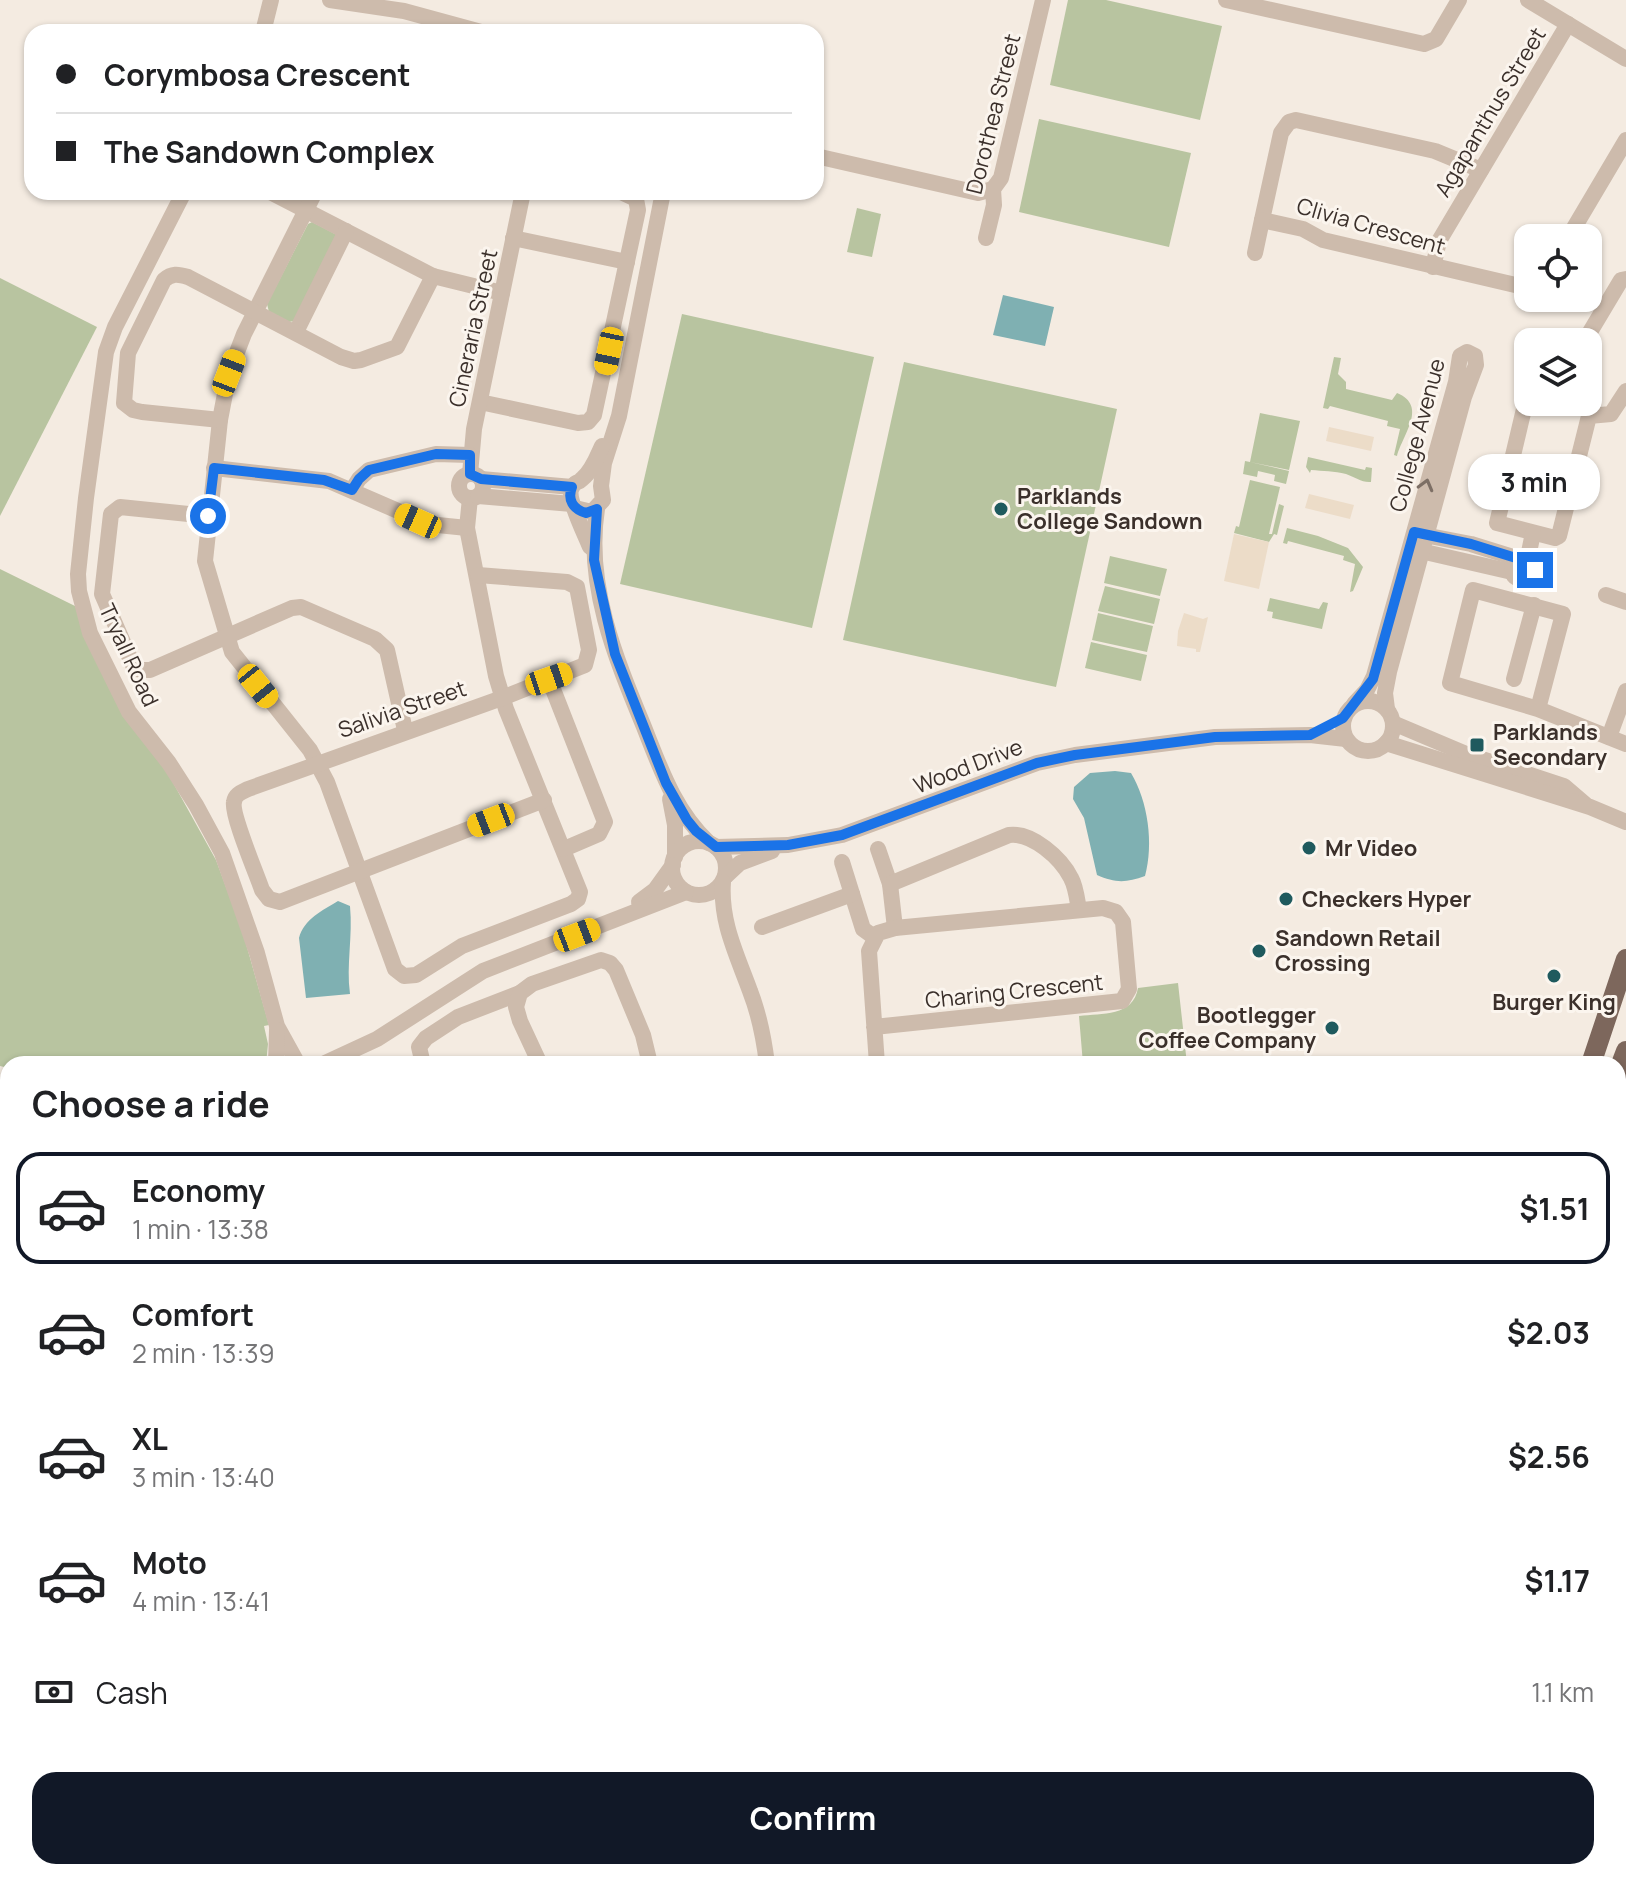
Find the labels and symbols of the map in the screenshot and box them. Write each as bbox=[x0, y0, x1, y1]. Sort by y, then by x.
street label: Agapanthus Street bbox=[1427, 21, 1553, 202]
street label: Dorothea Street bbox=[959, 30, 1027, 197]
street label: Clivia Crescent bbox=[1293, 190, 1449, 262]
street label: Cineraria Street bbox=[442, 246, 504, 410]
car bbox=[592, 325, 626, 377]
car bbox=[209, 346, 249, 400]
street label: College Avenue bbox=[1382, 355, 1452, 515]
callout: 3 min bbox=[1469, 454, 1601, 510]
one-way arrow bbox=[1417, 479, 1434, 493]
place label: Parklands College Sandown bbox=[1017, 481, 1202, 536]
route start bbox=[190, 498, 226, 534]
car bbox=[391, 500, 445, 542]
marker: Parklands College Sandown bbox=[992, 500, 1010, 518]
route end bbox=[1517, 552, 1553, 588]
street label: Tryall Road bbox=[92, 599, 166, 711]
car bbox=[234, 660, 282, 712]
car bbox=[522, 660, 576, 698]
street label: Salivia Street bbox=[334, 673, 470, 745]
place label: Parklands Secondary bbox=[1493, 717, 1608, 772]
street label: Wood Drive bbox=[909, 731, 1027, 800]
marker: Parklands Secondary bbox=[1468, 736, 1486, 754]
car bbox=[464, 800, 518, 840]
place label: Mr Video bbox=[1325, 833, 1417, 863]
marker: Mr Video bbox=[1300, 839, 1318, 857]
place label: Checkers Hyper bbox=[1302, 884, 1471, 914]
marker: Checkers Hyper bbox=[1277, 890, 1295, 908]
car bbox=[550, 915, 604, 955]
place label: Sandown Retail Crossing bbox=[1275, 923, 1441, 978]
marker: Sandown Retail Crossing bbox=[1250, 942, 1268, 960]
street label: Charing Crescent bbox=[924, 967, 1105, 1015]
marker: Burger King bbox=[1545, 967, 1563, 985]
place label: Burger King bbox=[1492, 987, 1616, 1017]
place label: Bootlegger Coffee Company bbox=[1139, 1000, 1317, 1055]
marker: Bootlegger Coffee Company bbox=[1323, 1019, 1341, 1037]

